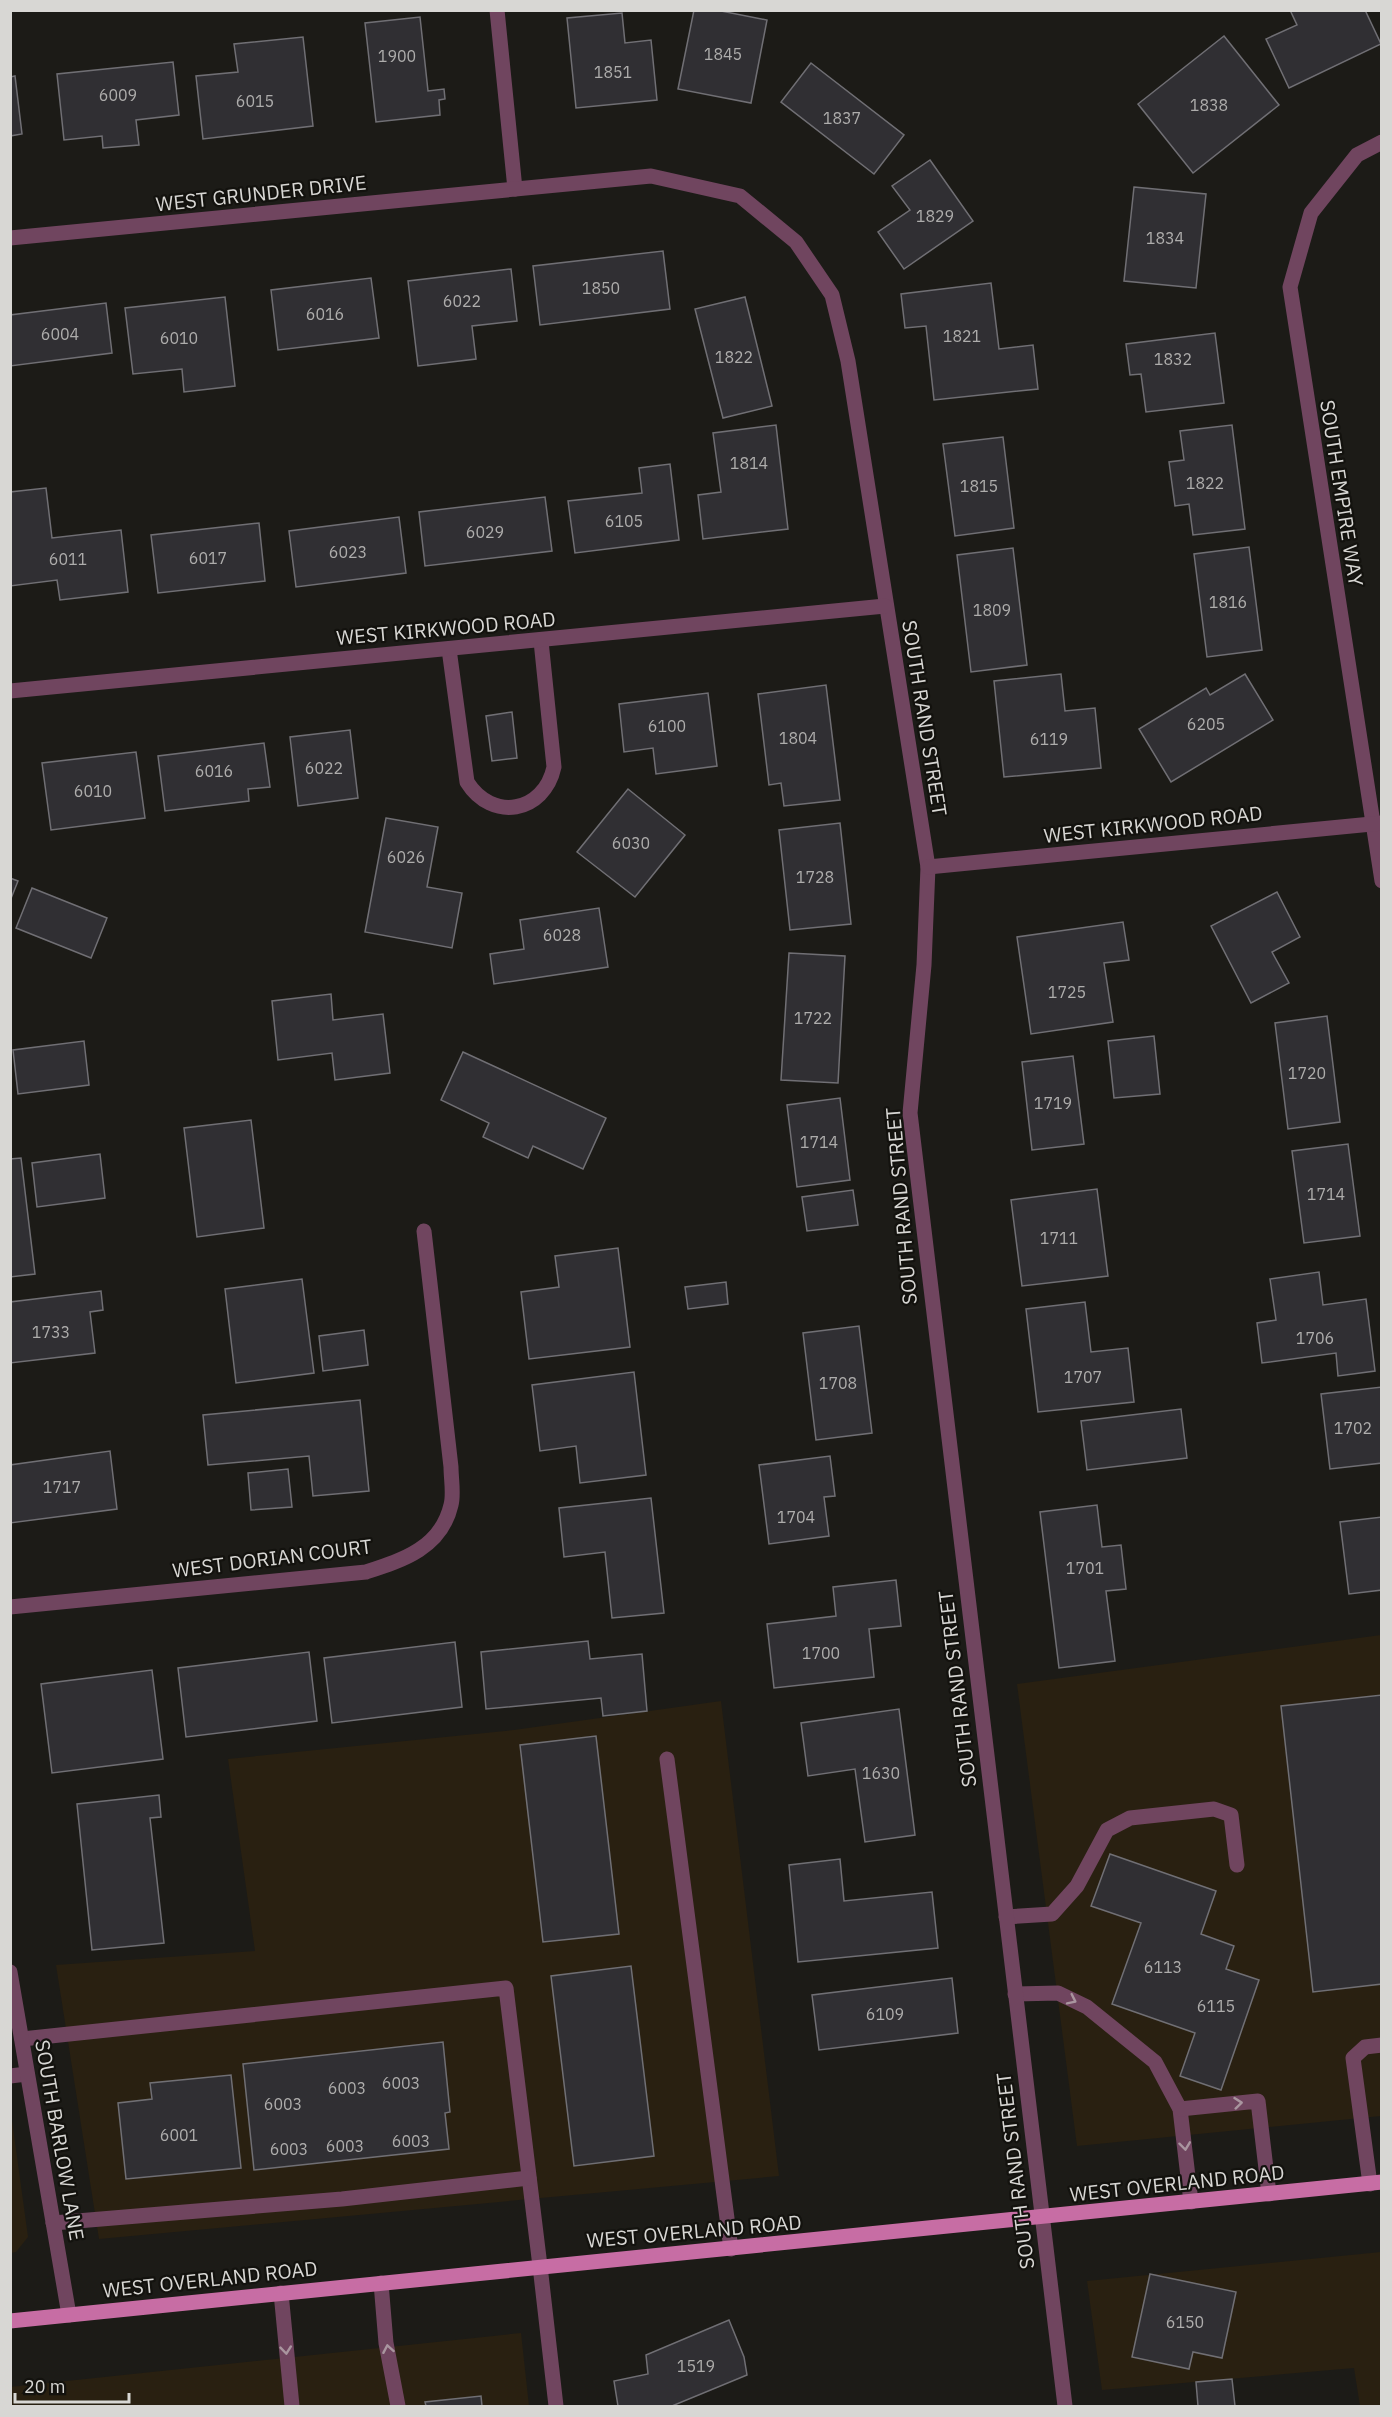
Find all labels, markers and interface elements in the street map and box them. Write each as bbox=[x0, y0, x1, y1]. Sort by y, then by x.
house number: 1845 bbox=[704, 44, 742, 64]
house number: 1900 bbox=[378, 46, 416, 66]
house number: 1851 bbox=[594, 62, 632, 82]
house number: 6009 bbox=[99, 85, 137, 105]
house number: 6015 bbox=[236, 91, 274, 111]
house number: 1838 bbox=[1190, 95, 1228, 115]
house number: 1837 bbox=[823, 108, 861, 128]
street label: WEST GRUNDER DRIVE bbox=[154, 169, 368, 217]
house number: 1829 bbox=[916, 206, 954, 226]
house number: 1834 bbox=[1146, 228, 1184, 248]
house number: 1850 bbox=[582, 278, 620, 298]
house number: 6022 bbox=[443, 291, 481, 311]
house number: 6016 bbox=[306, 304, 344, 324]
house number: 6004 bbox=[41, 324, 79, 344]
house number: 1821 bbox=[943, 326, 981, 346]
house number: 6010 bbox=[160, 328, 198, 348]
house number: 1822 bbox=[715, 347, 753, 367]
house number: 1832 bbox=[1154, 349, 1192, 369]
street label: SOUTH EMPIRE WAY bbox=[1314, 398, 1370, 588]
house number: 1814 bbox=[730, 453, 768, 473]
house number: 1822 bbox=[1186, 473, 1224, 493]
house number: 1815 bbox=[960, 476, 998, 496]
house number: 6105 bbox=[605, 511, 643, 531]
house number: 6029 bbox=[466, 522, 504, 542]
house number: 6023 bbox=[329, 542, 367, 562]
house number: 6017 bbox=[189, 548, 227, 568]
house number: 6011 bbox=[49, 549, 87, 569]
house number: 1816 bbox=[1209, 592, 1247, 612]
house number: 1809 bbox=[973, 600, 1011, 620]
street label: WEST KIRKWOOD ROAD bbox=[335, 605, 557, 651]
street label: SOUTH RAND STREET bbox=[896, 618, 954, 818]
house number: 6205 bbox=[1187, 714, 1225, 734]
house number: 6100 bbox=[648, 716, 686, 736]
house number: 1804 bbox=[779, 728, 817, 748]
house number: 6119 bbox=[1030, 729, 1068, 749]
house number: 6022 bbox=[305, 758, 343, 778]
house number: 6016 bbox=[195, 761, 233, 781]
house number: 6010 bbox=[74, 781, 112, 801]
street label: WEST KIRKWOOD ROAD bbox=[1042, 799, 1264, 849]
house number: 6030 bbox=[612, 833, 650, 853]
house number: 6026 bbox=[387, 847, 425, 867]
house number: 1728 bbox=[796, 867, 834, 887]
house number: 6028 bbox=[543, 925, 581, 945]
house number: 1725 bbox=[1048, 982, 1086, 1002]
house number: 1722 bbox=[794, 1008, 832, 1028]
house number: 1720 bbox=[1288, 1063, 1326, 1083]
house number: 1719 bbox=[1034, 1093, 1072, 1113]
street label: SOUTH RAND STREET bbox=[879, 1106, 923, 1306]
house number: 1714 bbox=[800, 1132, 838, 1152]
house number: 1714 bbox=[1307, 1184, 1345, 1204]
house number: 1711 bbox=[1040, 1228, 1078, 1248]
house number: 1733 bbox=[32, 1322, 70, 1342]
house number: 1706 bbox=[1296, 1328, 1334, 1348]
house number: 1707 bbox=[1064, 1367, 1102, 1387]
house number: 1708 bbox=[819, 1373, 857, 1393]
house number: 1702 bbox=[1334, 1418, 1372, 1438]
house number: 1717 bbox=[43, 1477, 81, 1497]
house number: 1704 bbox=[777, 1507, 815, 1527]
street label: WEST DORIAN COURT bbox=[171, 1532, 373, 1584]
house number: 1701 bbox=[1066, 1558, 1104, 1578]
street label: SOUTH RAND STREET bbox=[932, 1589, 982, 1789]
house number: 1700 bbox=[802, 1643, 840, 1663]
house number: 1630 bbox=[862, 1763, 900, 1783]
house number: 6113 bbox=[1144, 1957, 1182, 1977]
one-way arrow bbox=[1066, 1992, 1077, 2004]
house number: 6115 bbox=[1197, 1996, 1235, 2016]
house number: 6109 bbox=[866, 2004, 904, 2024]
street label: SOUTH BARLOW LANE bbox=[29, 2038, 91, 2242]
street label: SOUTH RAND STREET bbox=[990, 2071, 1040, 2271]
house number: 6003 bbox=[382, 2073, 420, 2093]
house number: 6003 bbox=[328, 2078, 366, 2098]
house number: 6003 bbox=[264, 2094, 302, 2114]
one-way arrow bbox=[1234, 2097, 1243, 2110]
house number: 6001 bbox=[160, 2125, 198, 2145]
house number: 6003 bbox=[392, 2131, 430, 2151]
house number: 6003 bbox=[326, 2136, 364, 2156]
house number: 6003 bbox=[270, 2139, 308, 2159]
one-way arrow bbox=[1178, 2142, 1191, 2151]
street label: WEST OVERLAND ROAD bbox=[1068, 2158, 1286, 2208]
street label: WEST OVERLAND ROAD bbox=[585, 2208, 803, 2254]
street label: WEST OVERLAND ROAD bbox=[101, 2254, 319, 2304]
house number: 6150 bbox=[1166, 2312, 1204, 2332]
one-way arrow bbox=[382, 2344, 395, 2354]
one-way arrow bbox=[279, 2345, 292, 2354]
house number: 1519 bbox=[677, 2356, 715, 2376]
scale bar bbox=[15, 2366, 129, 2404]
text: 20 m bbox=[24, 2375, 66, 2398]

